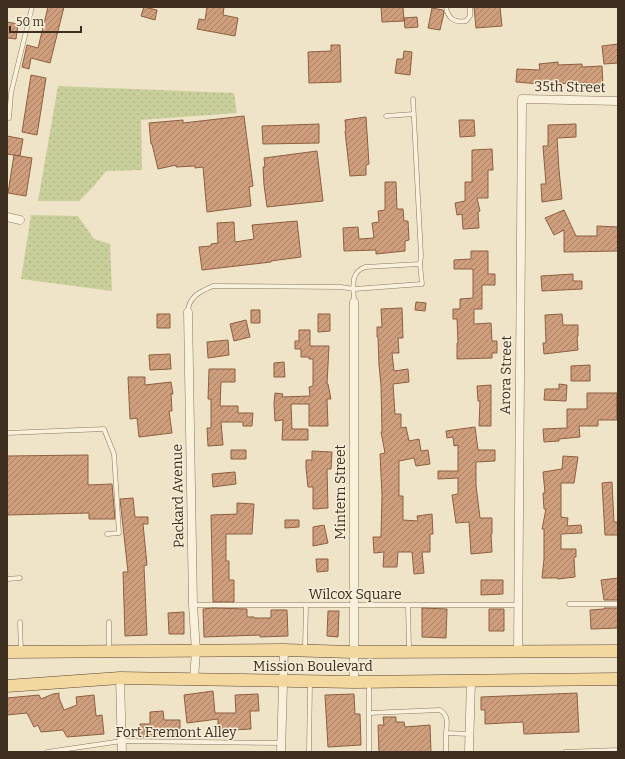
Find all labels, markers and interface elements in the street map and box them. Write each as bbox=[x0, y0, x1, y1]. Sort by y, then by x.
scale bar bbox=[10, 8, 81, 34]
text: 50 m bbox=[16, 15, 45, 29]
street label: 35th Street bbox=[534, 78, 606, 96]
street label: Arora Street bbox=[497, 335, 515, 415]
street label: Packard Avenue bbox=[169, 444, 187, 548]
street label: Mintern Street bbox=[332, 444, 349, 540]
street label: Wilcox Square bbox=[308, 586, 402, 603]
street label: Mission Boulevard bbox=[253, 658, 373, 675]
street label: Fort Fremont Alley bbox=[115, 724, 237, 741]

